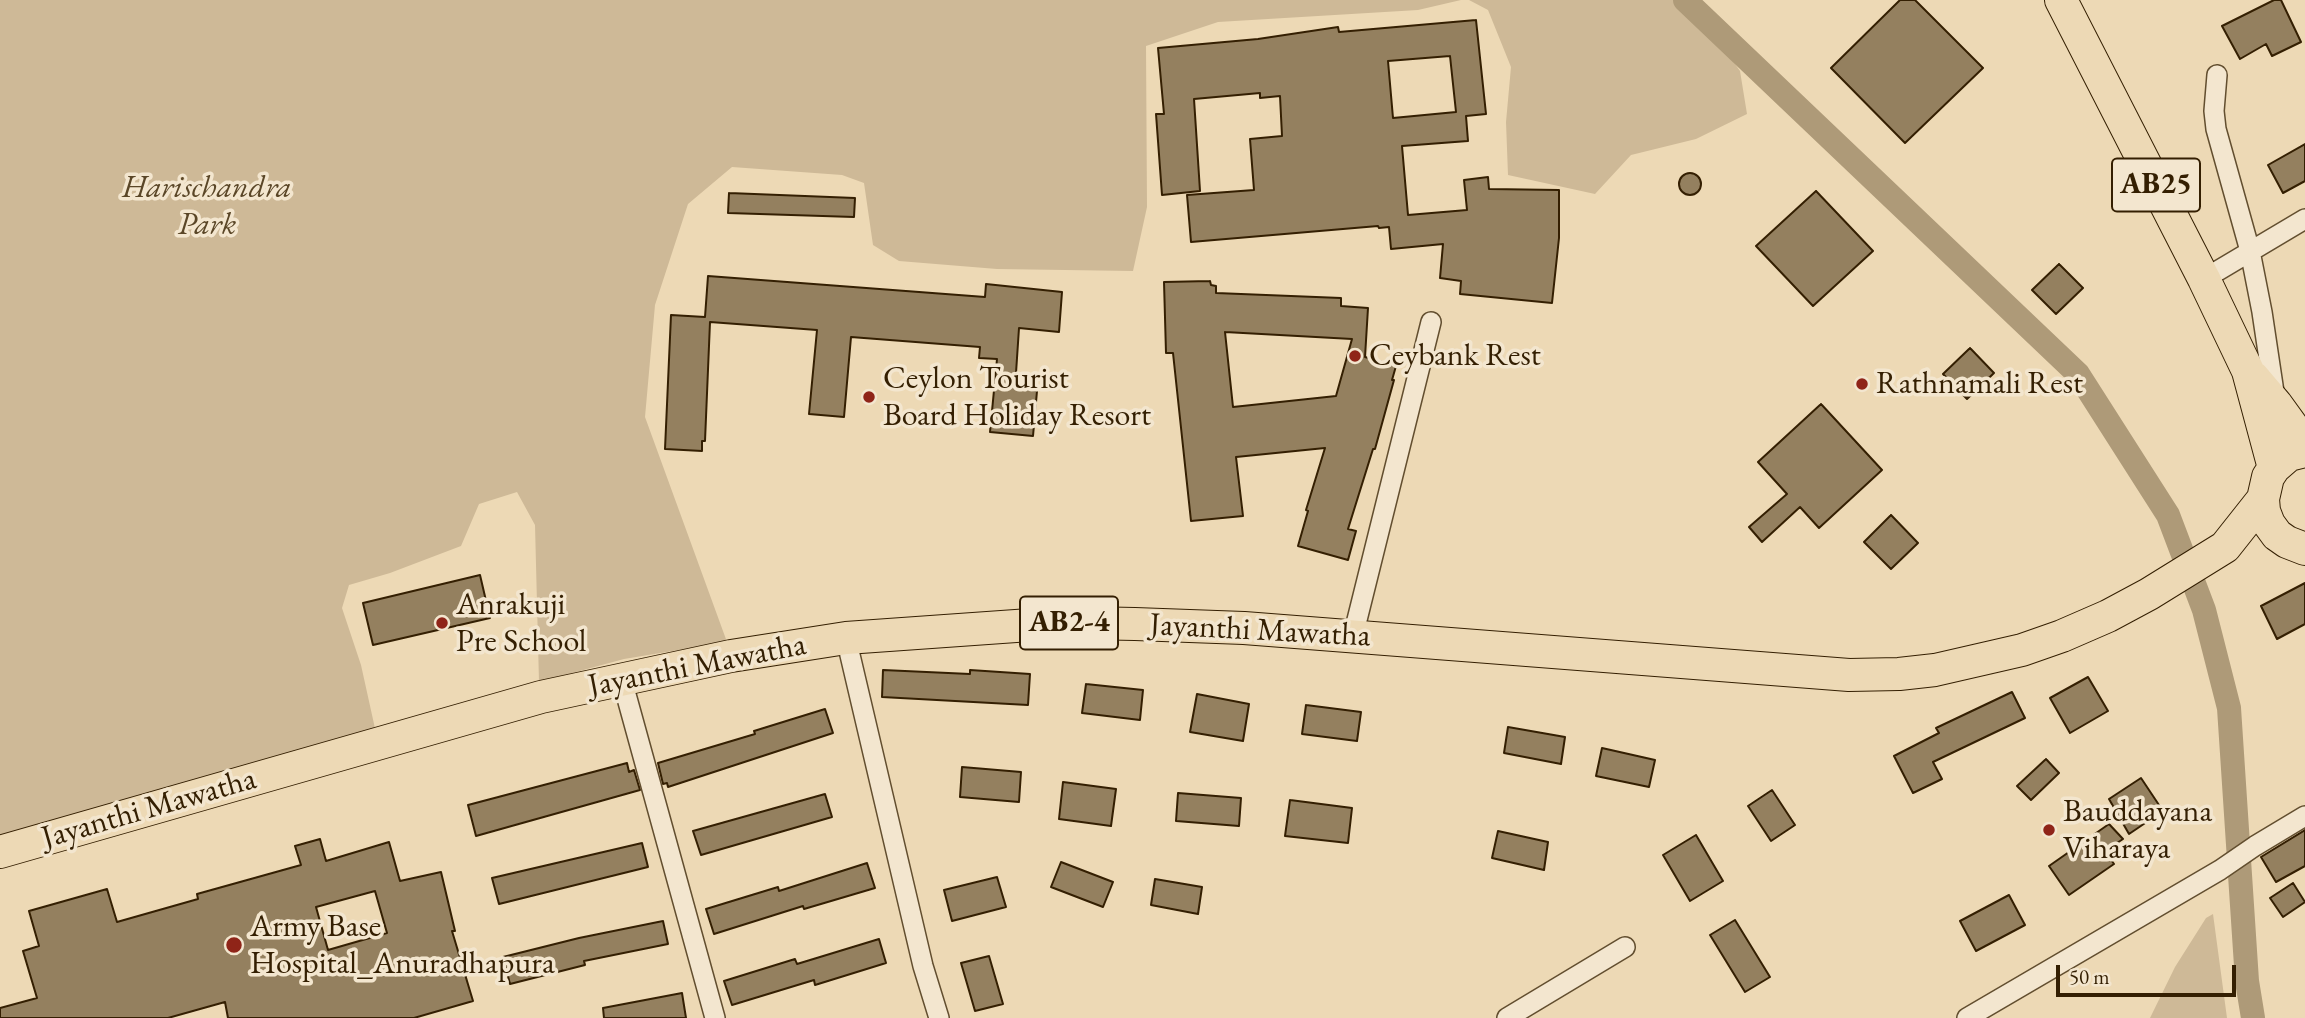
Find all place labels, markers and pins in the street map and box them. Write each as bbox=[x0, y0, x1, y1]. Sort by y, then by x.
place label: Ceybank Rest bbox=[1369, 337, 1541, 375]
marker: Ceybank Rest bbox=[1347, 348, 1363, 364]
place label: Ceylon Tourist Board Holiday Resort bbox=[883, 360, 1151, 435]
place label: Rathnamali Rest bbox=[1876, 365, 2083, 403]
marker: Rathnamali Rest bbox=[1854, 376, 1870, 392]
marker: Ceylon Tourist Board Holiday Resort bbox=[861, 389, 877, 405]
place label: Anrakuji Pre School bbox=[456, 586, 586, 661]
marker: Anrakuji Pre School bbox=[434, 615, 450, 631]
place label: Bauddayana Viharaya bbox=[2063, 793, 2212, 868]
marker: Bauddayana Viharaya bbox=[2041, 822, 2057, 838]
place label: Army Base Hospital_Anuradhapura bbox=[250, 908, 555, 983]
marker: Army Base Hospital_Anuradhapura bbox=[224, 935, 244, 955]

